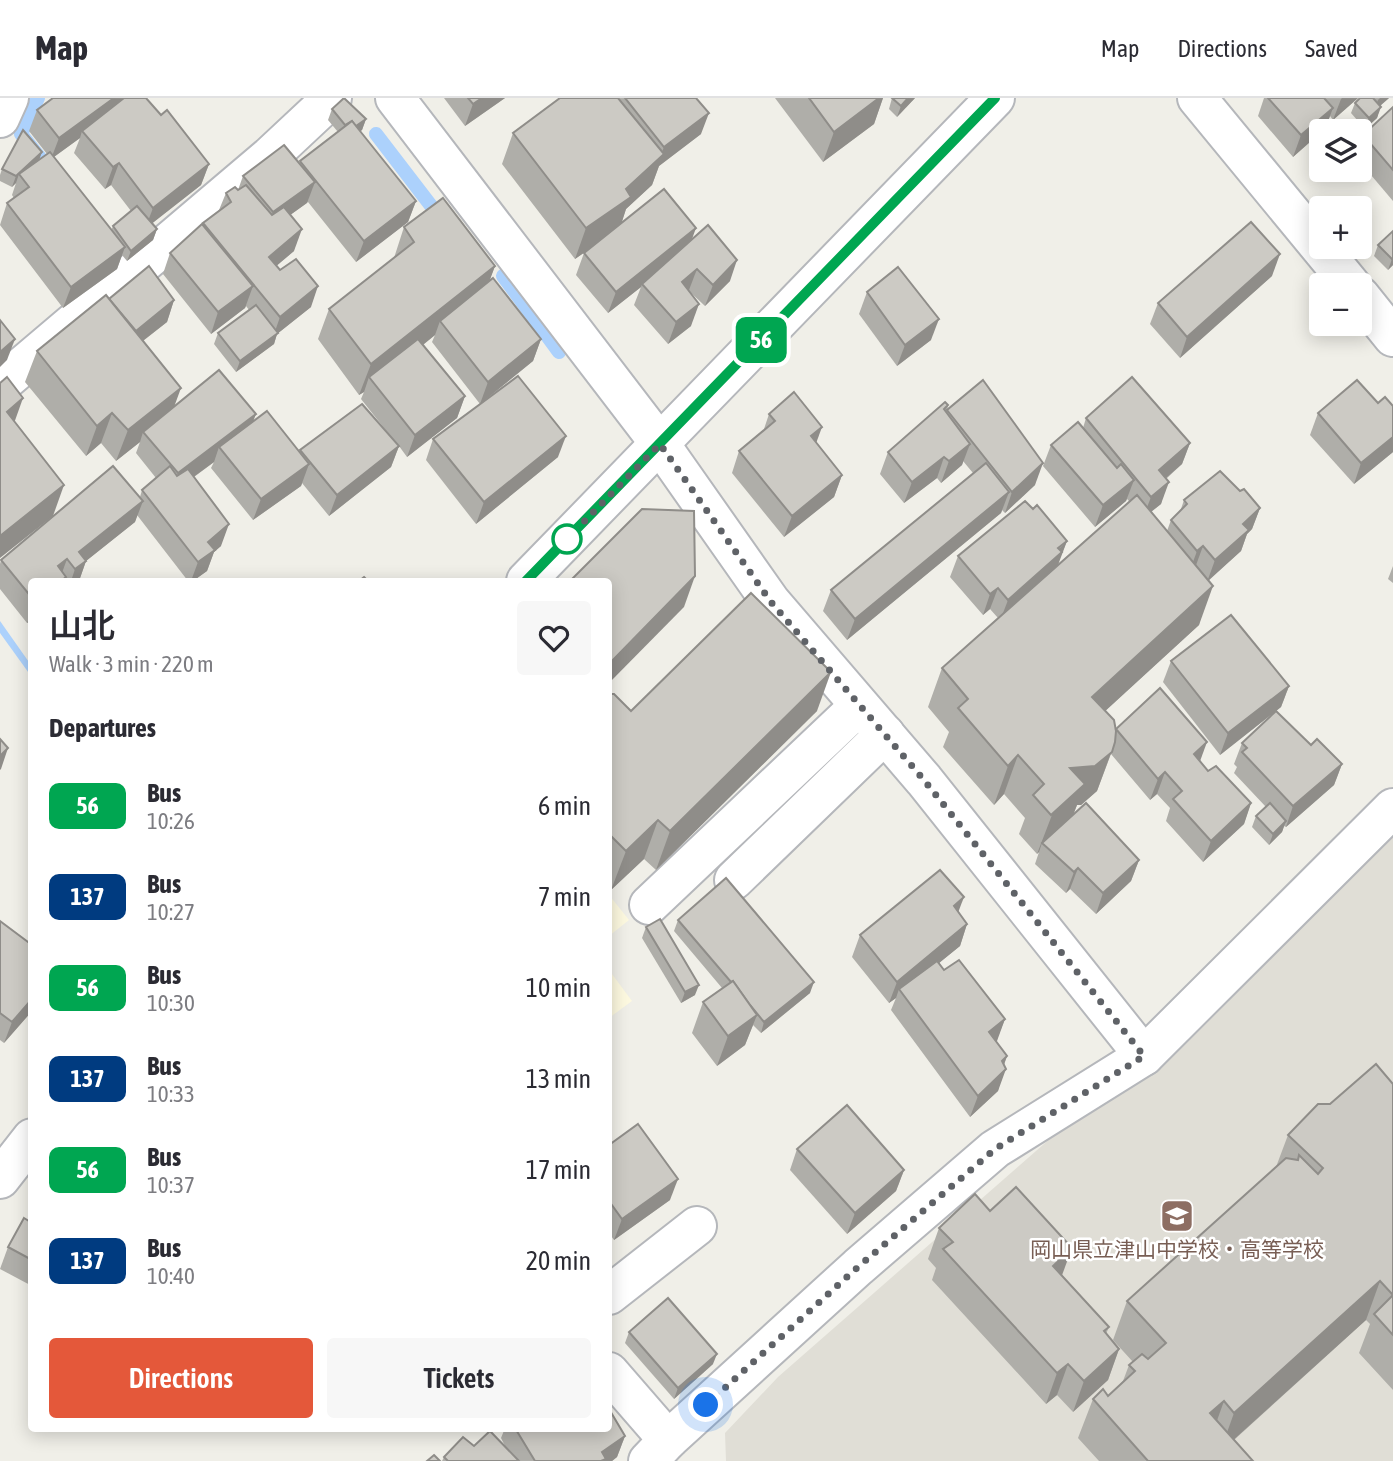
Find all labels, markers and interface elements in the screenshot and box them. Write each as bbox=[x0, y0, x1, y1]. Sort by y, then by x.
text: Map bbox=[35, 29, 88, 67]
text: Map bbox=[1101, 35, 1139, 62]
text: Directions bbox=[1177, 35, 1267, 62]
text: Saved bbox=[1305, 35, 1358, 62]
map controls bbox=[1309, 119, 1372, 336]
button: layers bbox=[1309, 119, 1372, 182]
button: + bbox=[1309, 196, 1372, 259]
button: − bbox=[1309, 273, 1372, 336]
line badge: 56 bbox=[730, 317, 792, 363]
text: 56 bbox=[750, 326, 772, 353]
unlabelled marker bbox=[552, 524, 582, 554]
button: heart bbox=[517, 601, 591, 675]
text: 山北 bbox=[49, 606, 115, 644]
text: Walk · 3 min · 220 m bbox=[49, 651, 213, 677]
text: Departures bbox=[49, 713, 156, 743]
text: Bus bbox=[147, 778, 181, 808]
text: 6 min bbox=[538, 791, 591, 821]
text: 56 bbox=[76, 792, 99, 819]
text: 10:26 bbox=[147, 808, 195, 834]
text: Bus bbox=[147, 869, 181, 899]
text: 7 min bbox=[538, 882, 591, 912]
text: 137 bbox=[71, 883, 104, 910]
text: 10:27 bbox=[147, 899, 195, 925]
text: Bus bbox=[147, 960, 181, 990]
text: 10 min bbox=[526, 973, 591, 1003]
text: 56 bbox=[76, 974, 99, 1001]
text: 10:30 bbox=[147, 990, 195, 1016]
text: Bus bbox=[147, 1051, 181, 1081]
text: 13 min bbox=[526, 1064, 591, 1094]
text: 137 bbox=[71, 1065, 104, 1092]
text: 10:33 bbox=[147, 1081, 195, 1107]
text: Bus bbox=[147, 1142, 181, 1172]
text: 17 min bbox=[526, 1155, 591, 1185]
text: 56 bbox=[76, 1156, 99, 1183]
text: 10:37 bbox=[147, 1172, 195, 1198]
school or university icon: 岡山県立津山中学校・高等学校 bbox=[1158, 1197, 1196, 1235]
text: Bus bbox=[147, 1233, 181, 1263]
place label: 岡山県立津山中学校・高等学校 bbox=[1030, 1237, 1324, 1261]
text: 20 min bbox=[526, 1246, 591, 1276]
text: 137 bbox=[71, 1247, 104, 1274]
text: 10:40 bbox=[147, 1263, 195, 1289]
button: Directions bbox=[49, 1338, 313, 1418]
button: Tickets bbox=[327, 1338, 591, 1418]
your location bbox=[688, 1387, 723, 1422]

